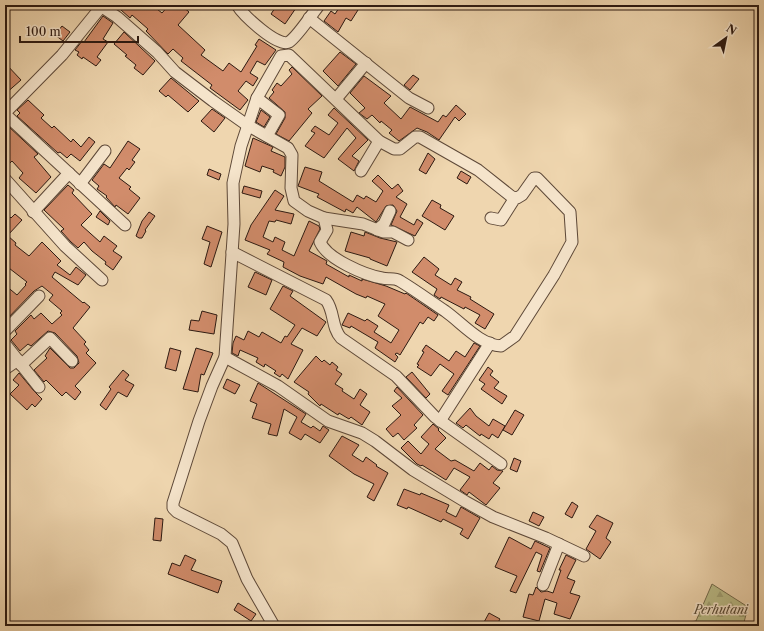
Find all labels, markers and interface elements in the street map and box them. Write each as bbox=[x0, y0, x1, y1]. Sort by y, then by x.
scale bar bbox=[20, 18, 138, 44]
north arrow bbox=[706, 18, 746, 58]
text: N bbox=[724, 21, 740, 38]
text: 100 m bbox=[26, 24, 61, 39]
park label: Perhutani bbox=[693, 602, 749, 617]

